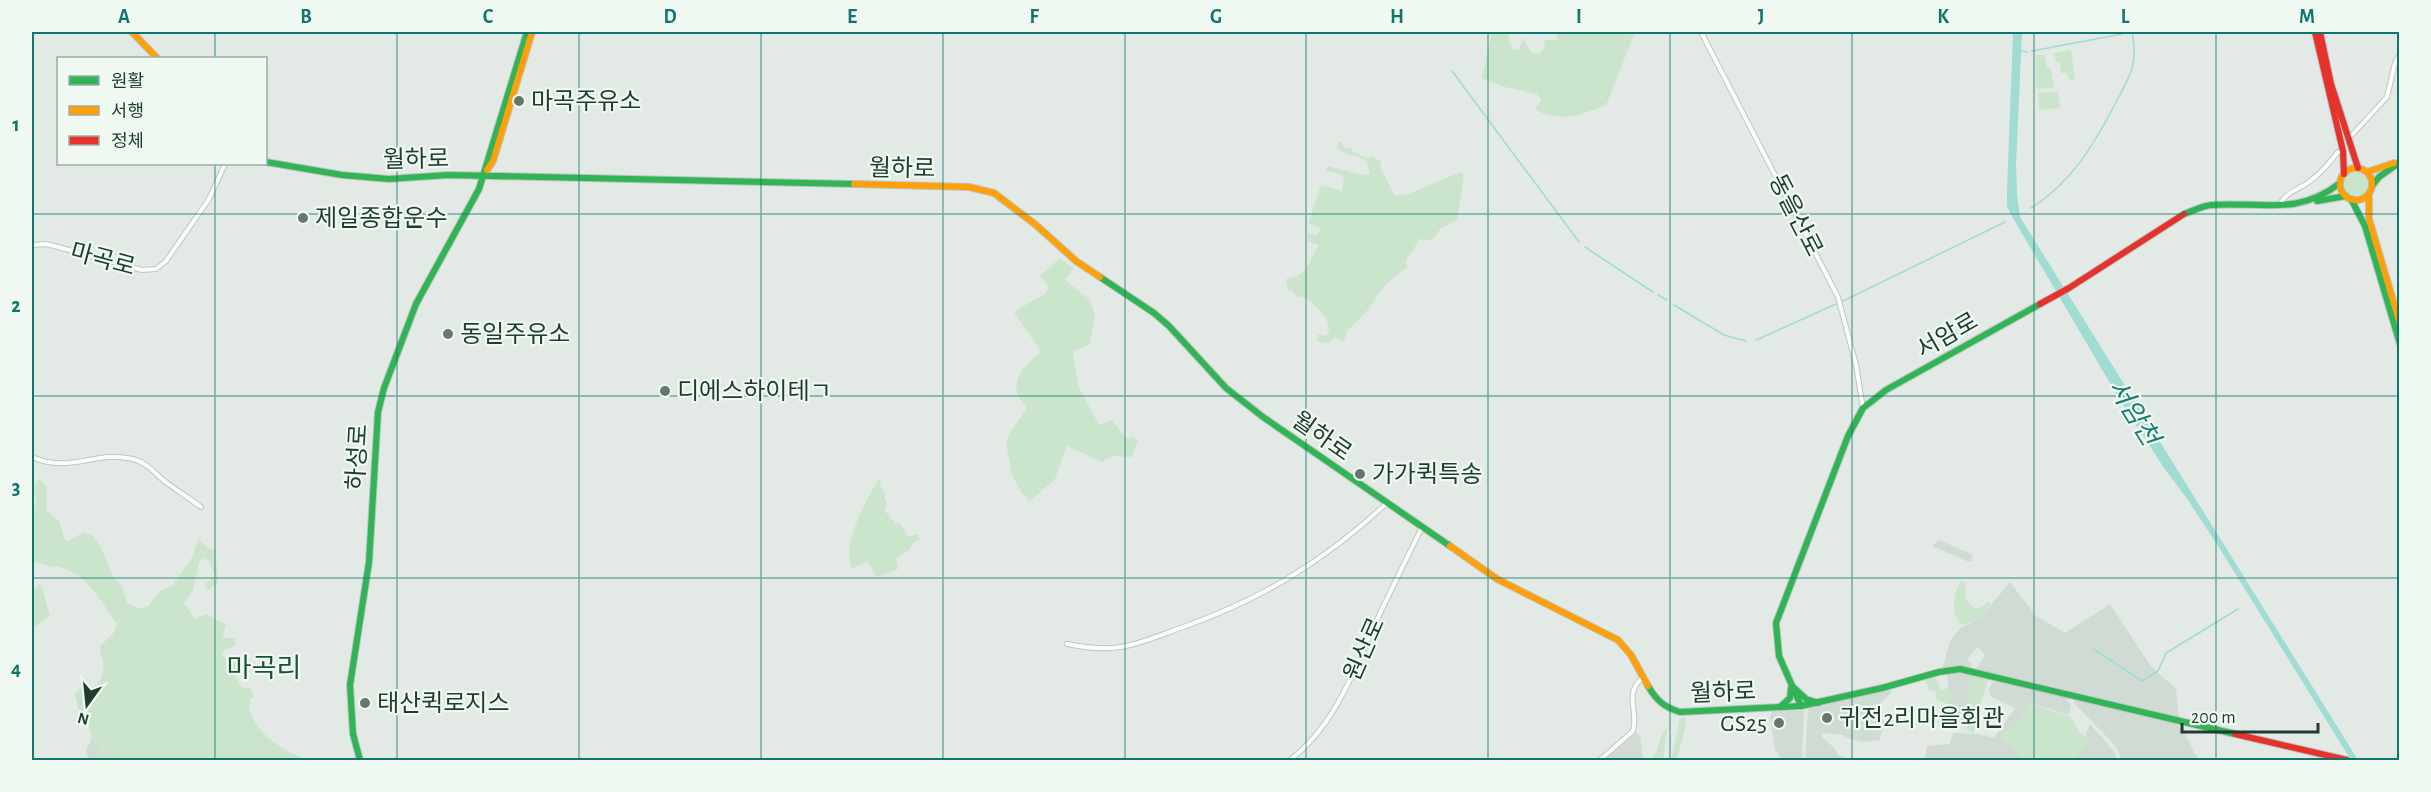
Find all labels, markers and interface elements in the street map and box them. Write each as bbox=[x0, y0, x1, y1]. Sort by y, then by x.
text: A bbox=[118, 7, 130, 27]
text: B bbox=[300, 7, 312, 27]
text: C bbox=[483, 7, 494, 27]
text: D bbox=[663, 7, 677, 27]
text: E bbox=[847, 7, 857, 27]
text: F bbox=[1029, 7, 1039, 27]
text: G bbox=[1210, 7, 1222, 27]
text: H bbox=[1390, 7, 1404, 27]
text: I bbox=[1576, 7, 1582, 27]
text: J bbox=[1758, 7, 1764, 27]
text: K bbox=[1937, 7, 1949, 27]
text: L bbox=[2121, 7, 2130, 27]
text: M bbox=[2299, 7, 2315, 27]
legend bbox=[57, 57, 267, 165]
text: 원활 bbox=[111, 71, 144, 91]
place label: 마곡주유소 bbox=[531, 89, 641, 114]
marker: 마곡주유소 bbox=[512, 94, 526, 108]
text: 서행 bbox=[111, 102, 144, 121]
text: 1 bbox=[12, 115, 20, 135]
text: 정체 bbox=[111, 131, 144, 151]
street label: 월하로 bbox=[383, 146, 449, 173]
street label: 월하로 bbox=[869, 155, 935, 182]
street label: 동을산로 bbox=[1764, 170, 1827, 260]
place label: 제일종합운수 bbox=[315, 205, 447, 231]
marker: 제일종합운수 bbox=[296, 211, 310, 225]
street label: 마곡로 bbox=[68, 239, 138, 280]
text: 2 bbox=[11, 296, 21, 316]
street label: 서암로 bbox=[1912, 308, 1982, 363]
place label: 동일주유소 bbox=[460, 322, 570, 347]
marker: 동일주유소 bbox=[441, 327, 455, 341]
water label: 서암천 bbox=[2103, 375, 2166, 452]
place label: 디에스하이테ㄱ bbox=[677, 379, 832, 404]
marker: 디에스하이테ㄱ bbox=[658, 384, 672, 398]
street label: 월하로 bbox=[1287, 407, 1356, 466]
street label: 하성로 bbox=[343, 423, 372, 491]
place label: 가가퀵특송 bbox=[1372, 462, 1482, 487]
marker: 가가퀵특송 bbox=[1353, 467, 1367, 481]
text: 3 bbox=[12, 478, 20, 498]
street label: 원산로 bbox=[1340, 614, 1389, 685]
district label: 마곡리 bbox=[227, 654, 301, 682]
text: 4 bbox=[11, 659, 21, 679]
north arrow bbox=[57, 675, 117, 735]
street label: 월하로 bbox=[1689, 679, 1757, 706]
place label: 태산퀵로지스 bbox=[377, 691, 509, 716]
marker: 태산퀵로지스 bbox=[358, 696, 372, 710]
scale bar bbox=[2182, 696, 2318, 734]
place label: 귀전2리마을회관 bbox=[1839, 706, 2004, 731]
text: N bbox=[76, 709, 91, 728]
text: 200 m bbox=[2191, 709, 2236, 727]
marker: 귀전2리마을회관 bbox=[1820, 711, 1834, 725]
place label: GS25 bbox=[1720, 712, 1767, 736]
marker: GS25 bbox=[1772, 716, 1786, 730]

